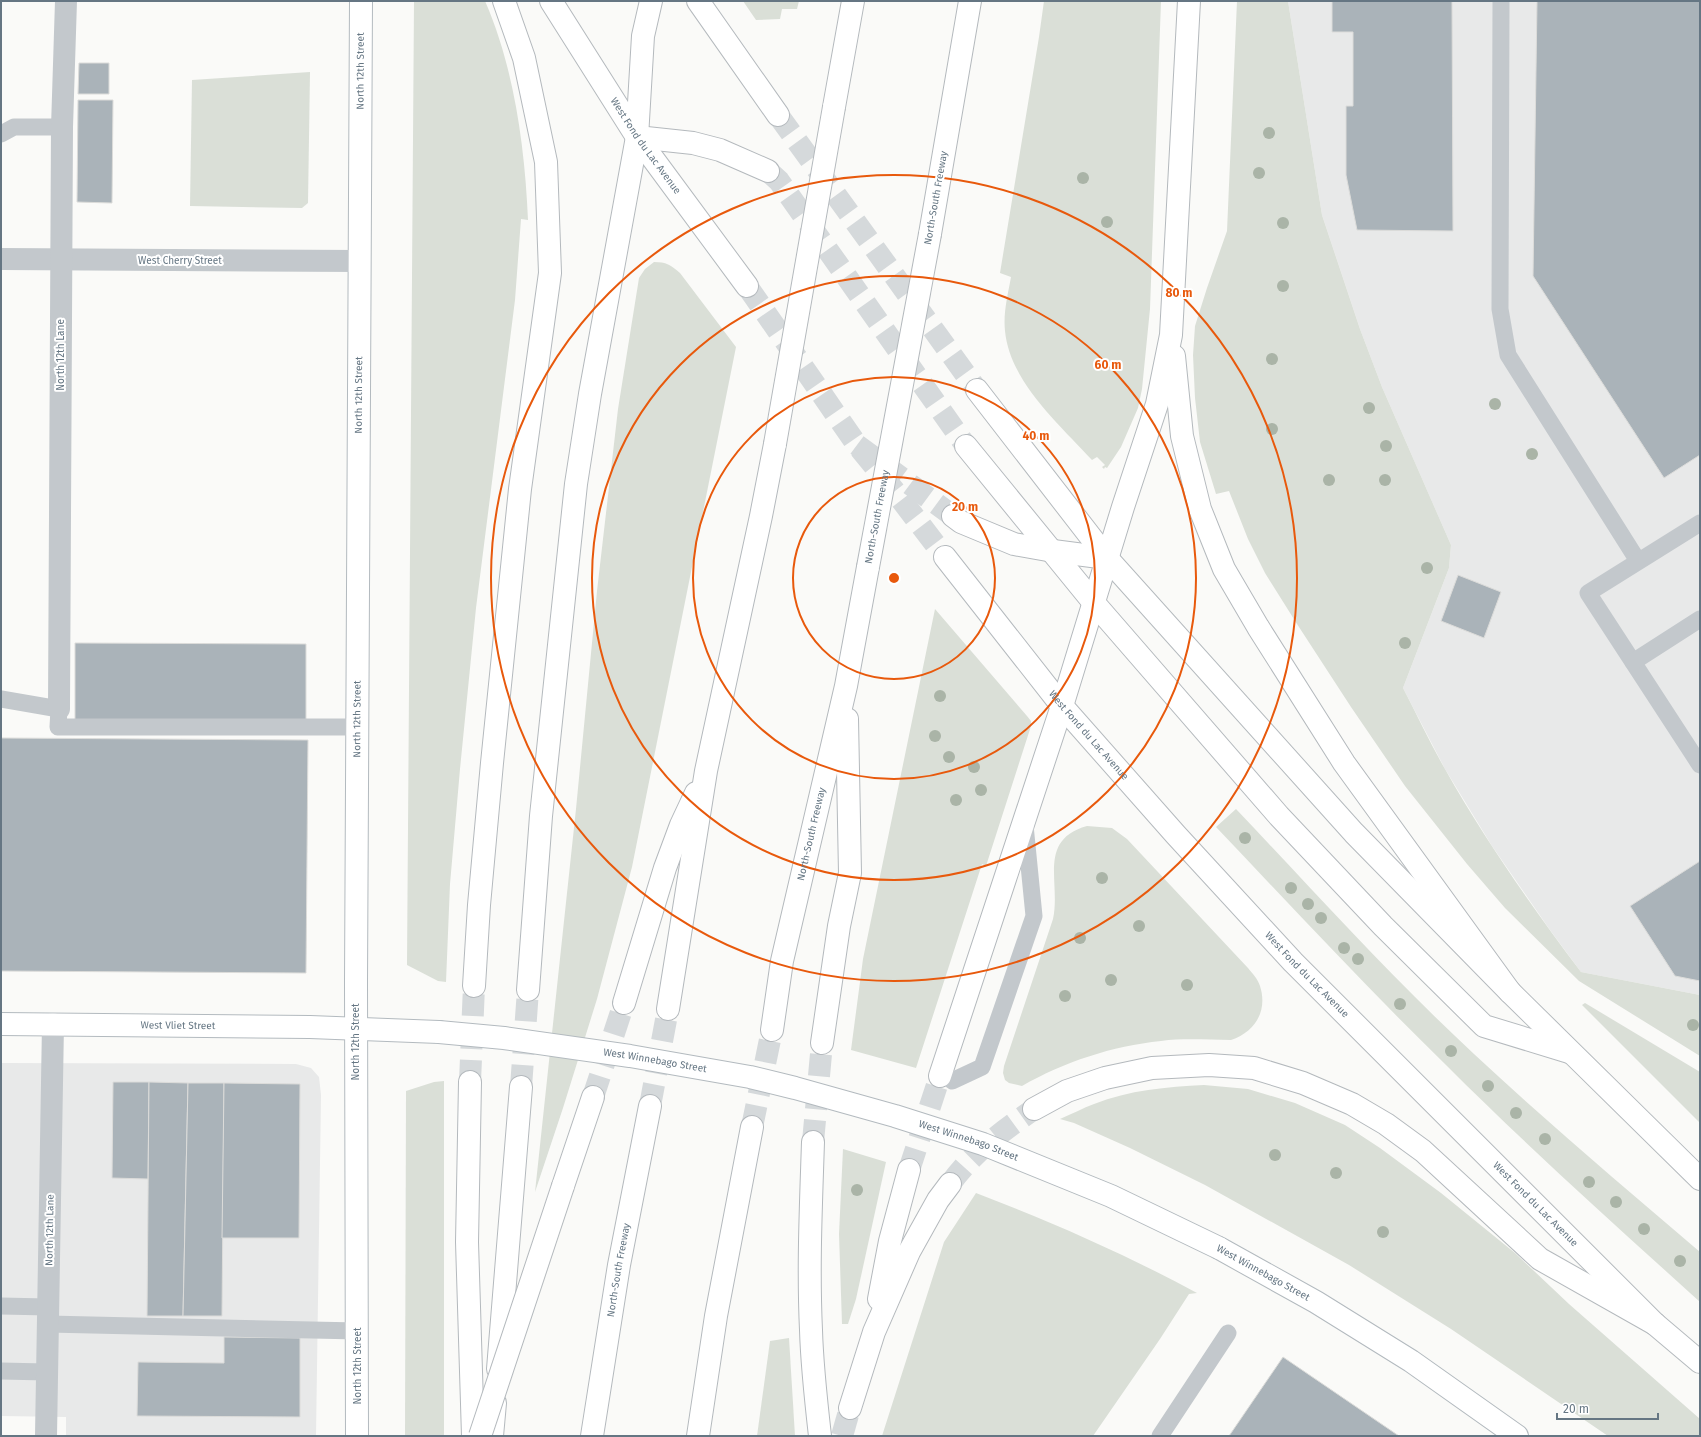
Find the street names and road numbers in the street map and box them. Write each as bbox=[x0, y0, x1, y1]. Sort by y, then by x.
street label: North 12th Street bbox=[354, 32, 367, 110]
street label: West Fond du Lac Avenue bbox=[608, 95, 683, 197]
street label: North-South Freeway bbox=[922, 150, 950, 246]
street label: West Cherry Street bbox=[138, 255, 222, 267]
street label: North 12th Lane bbox=[55, 319, 67, 391]
street label: North 12th Street bbox=[353, 356, 365, 434]
street label: North-South Freeway bbox=[863, 469, 892, 565]
street label: North 12th Street bbox=[351, 680, 364, 758]
street label: West Fond du Lac Avenue bbox=[1046, 688, 1131, 783]
street label: North-South Freeway bbox=[795, 786, 828, 882]
street label: West Fond du Lac Avenue bbox=[1262, 929, 1351, 1020]
street label: North 12th Street bbox=[350, 1003, 362, 1081]
street label: West Vliet Street bbox=[141, 1019, 216, 1032]
street label: West Winnebago Street bbox=[602, 1046, 708, 1075]
street label: West Winnebago Street bbox=[917, 1118, 1020, 1164]
street label: West Fond du Lac Avenue bbox=[1490, 1159, 1580, 1249]
street label: North 12th Lane bbox=[43, 1194, 57, 1266]
street label: North-South Freeway bbox=[605, 1222, 633, 1318]
street label: West Winnebago Street bbox=[1214, 1242, 1312, 1304]
street label: North 12th Street bbox=[352, 1327, 364, 1405]

